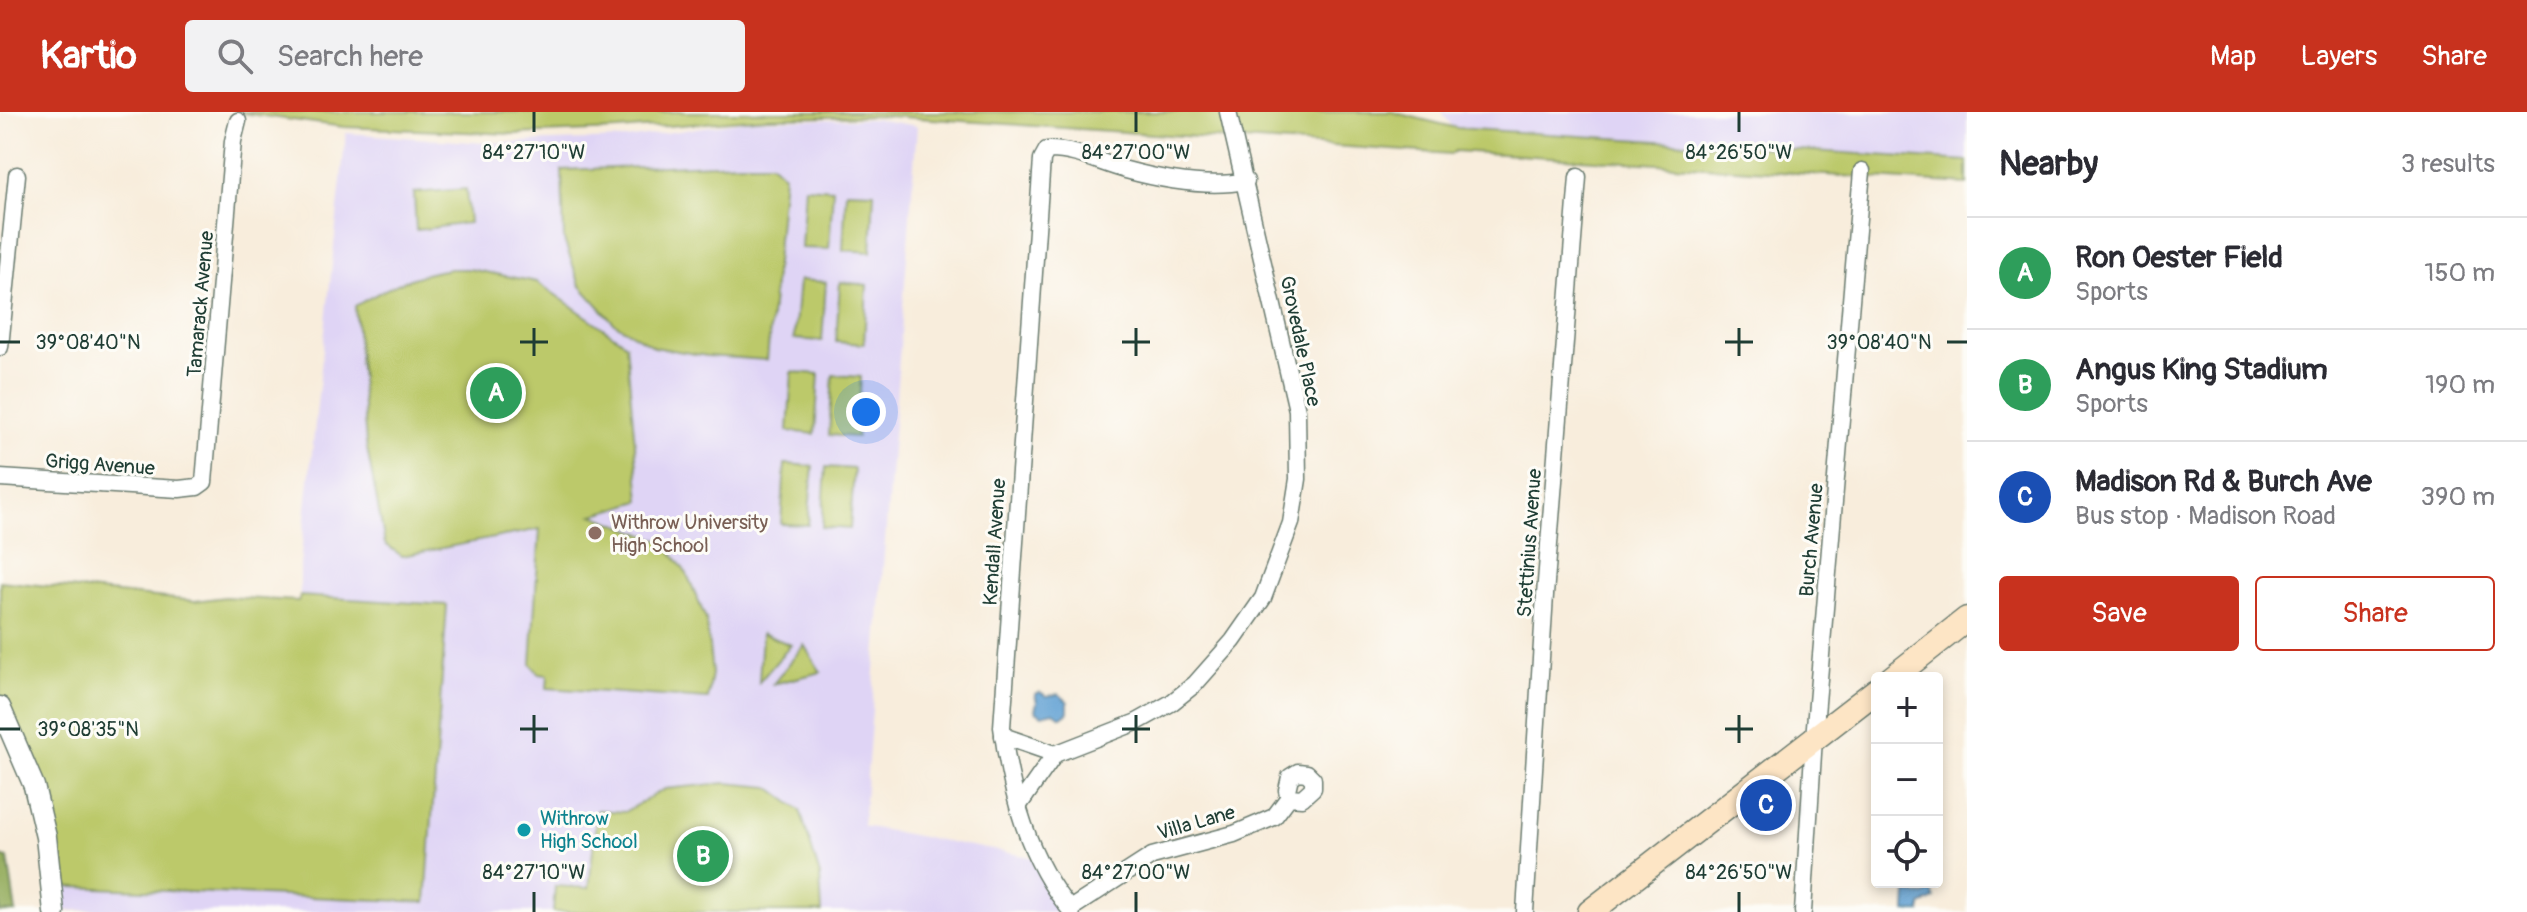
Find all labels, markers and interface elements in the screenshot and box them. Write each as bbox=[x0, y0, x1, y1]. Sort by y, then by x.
search box bbox=[185, 20, 745, 92]
text: Kartio bbox=[40, 32, 137, 80]
icon: search bbox=[213, 34, 257, 78]
text: Search here bbox=[277, 38, 423, 75]
text: Map bbox=[2210, 39, 2256, 74]
text: Layers bbox=[2300, 39, 2377, 74]
text: Share bbox=[2421, 39, 2487, 74]
text: 84°27'10"W bbox=[483, 140, 585, 165]
text: 84°27'00"W bbox=[1082, 140, 1190, 165]
text: 84°26'50"W bbox=[1686, 140, 1792, 165]
text: Nearby bbox=[1999, 143, 2098, 186]
text: 3 results bbox=[2401, 148, 2495, 180]
street label: Tamarack Avenue bbox=[182, 230, 219, 378]
text: Ron Oester Field bbox=[2075, 239, 2283, 276]
text: A bbox=[2017, 257, 2033, 289]
text: 150 m bbox=[2424, 257, 2495, 289]
street label: Grovedale Place bbox=[1274, 274, 1327, 409]
text: Sports bbox=[2075, 276, 2148, 308]
text: 39°08'40"N bbox=[36, 330, 140, 355]
text: 39°08'40"N bbox=[1827, 330, 1931, 355]
text: Angus King Stadium bbox=[2075, 351, 2328, 388]
pin: A bbox=[470, 363, 522, 423]
text: B bbox=[2018, 369, 2032, 401]
text: 190 m bbox=[2425, 369, 2495, 401]
text: Sports bbox=[2075, 388, 2148, 420]
your location bbox=[846, 392, 886, 432]
street label: Grigg Avenue bbox=[44, 448, 156, 481]
text: Madison Rd & Burch Ave bbox=[2075, 463, 2372, 500]
street label: Stettinius Avenue bbox=[1512, 468, 1547, 618]
street label: Kendall Avenue bbox=[978, 478, 1011, 606]
text: C bbox=[2017, 481, 2033, 513]
text: 390 m bbox=[2421, 481, 2495, 513]
street label: Burch Avenue bbox=[1794, 482, 1829, 598]
text: Bus stop · Madison Road bbox=[2075, 500, 2336, 532]
place label: Withrow University High School bbox=[611, 510, 768, 558]
marker: Withrow University High School bbox=[586, 524, 604, 542]
button: Save bbox=[1999, 576, 2239, 651]
button: Share bbox=[2255, 576, 2495, 651]
map controls bbox=[1871, 672, 1943, 888]
button: + bbox=[1871, 672, 1943, 744]
text: 39°08'35"N bbox=[37, 717, 139, 742]
button: − bbox=[1871, 744, 1943, 816]
pin: C bbox=[1740, 775, 1792, 835]
street label: Villa Lane bbox=[1154, 799, 1238, 846]
place label: Withrow High School bbox=[540, 806, 638, 854]
button: locate bbox=[1871, 816, 1943, 888]
marker: Withrow High School bbox=[515, 821, 533, 839]
pin: B bbox=[677, 826, 729, 886]
text: 84°27'10"W bbox=[483, 860, 585, 885]
text: 84°27'00"W bbox=[1082, 860, 1190, 885]
text: 84°26'50"W bbox=[1686, 860, 1792, 885]

